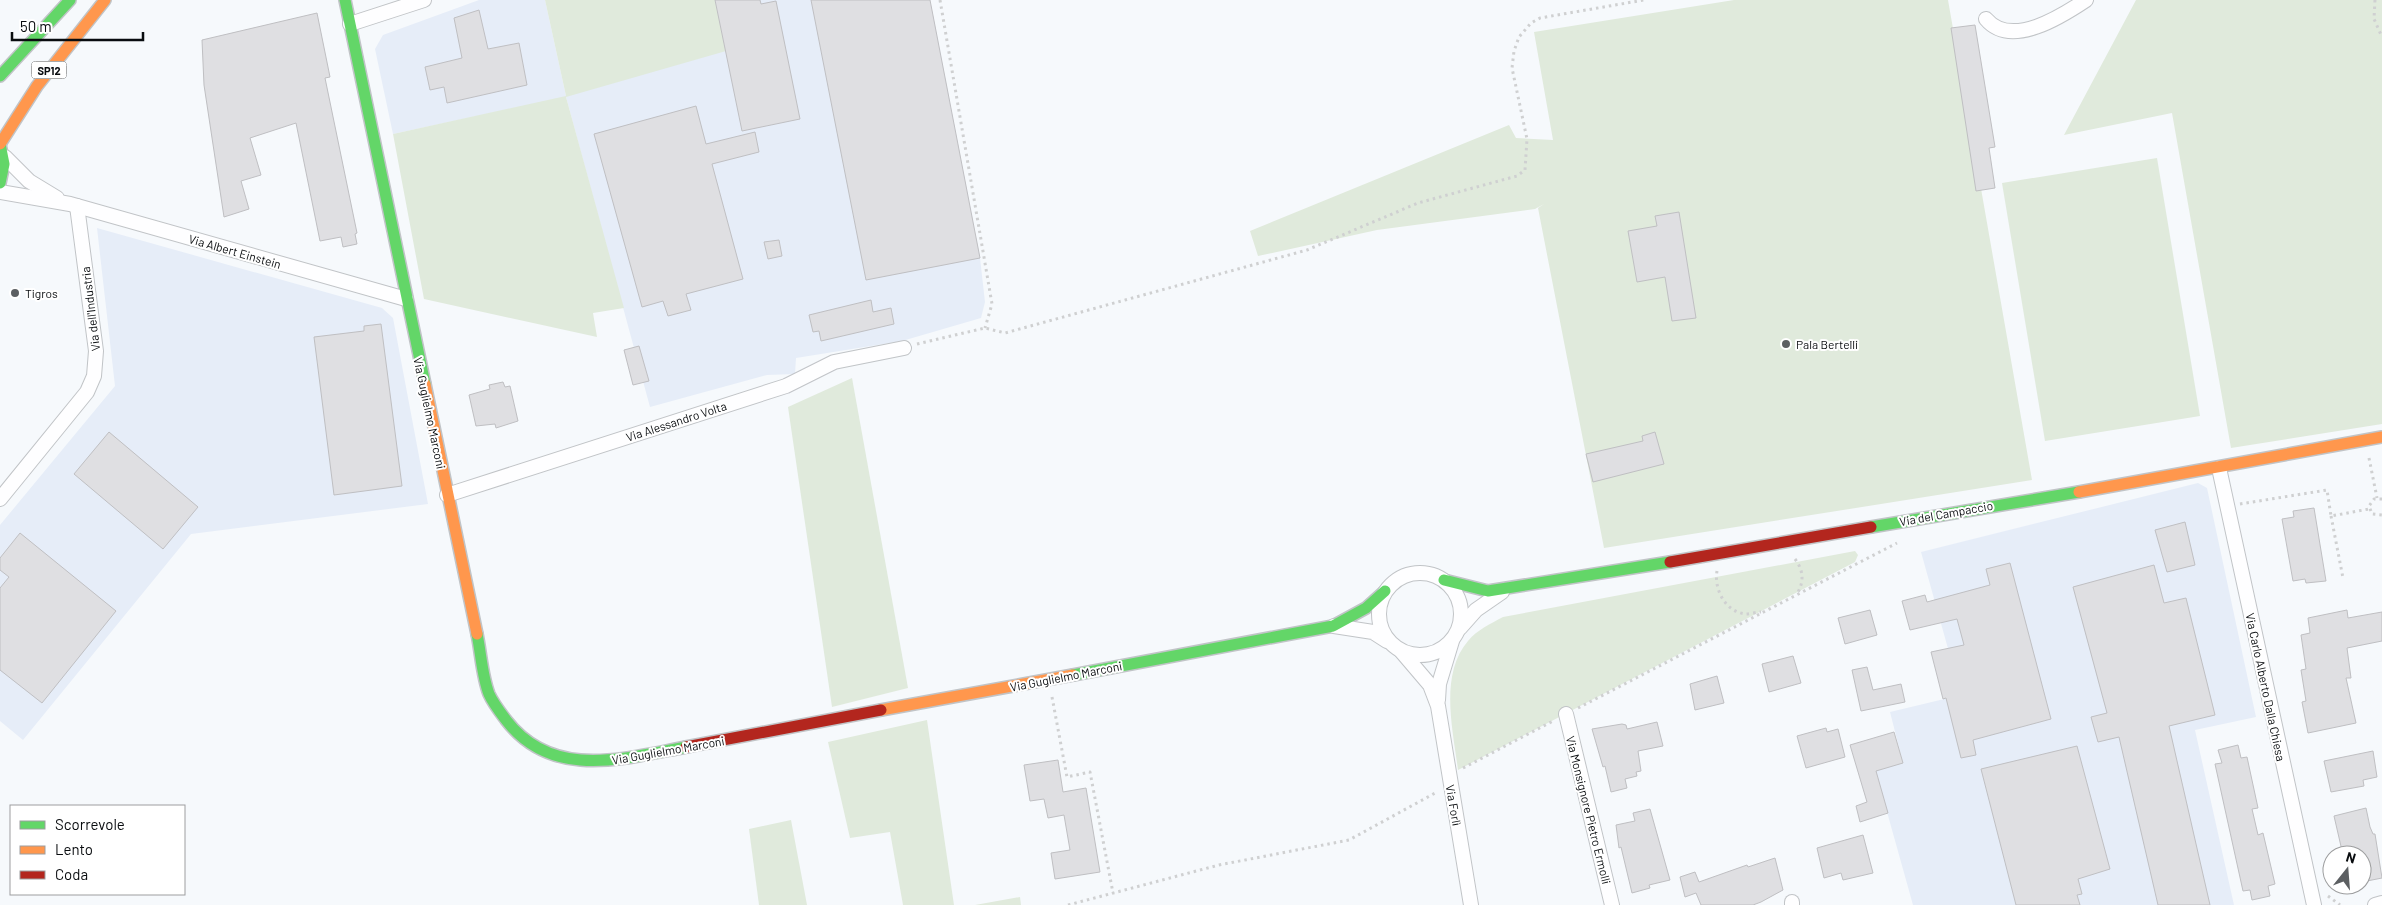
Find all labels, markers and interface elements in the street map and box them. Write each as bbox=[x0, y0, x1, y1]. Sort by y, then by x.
scale bar bbox=[12, 10, 144, 42]
text: 50 m bbox=[20, 17, 52, 35]
road number: SP12 bbox=[32, 62, 66, 78]
street label: Via Albert Einstein bbox=[187, 231, 283, 271]
street label: Via dell'Industria bbox=[78, 266, 102, 352]
place label: Tigros bbox=[25, 286, 58, 300]
marker: Tigros bbox=[9, 287, 21, 299]
place label: Pala Bertelli bbox=[1796, 337, 1858, 351]
marker: Pala Bertelli bbox=[1780, 338, 1792, 350]
street label: Via Guglielmo Marconi bbox=[411, 356, 449, 470]
street label: Via Alessandro Volta bbox=[624, 398, 728, 444]
street label: Via del Campaccio bbox=[1898, 498, 1994, 528]
street label: Via Carlo Alberto Dalla Chiesa bbox=[2243, 612, 2289, 762]
street label: Via Guglielmo Marconi bbox=[1009, 658, 1123, 694]
street label: Via Guglielmo Marconi bbox=[611, 733, 725, 767]
street label: Via Monsignore Pietro Ermolli bbox=[1564, 734, 1614, 886]
street label: Via Forlì bbox=[1444, 783, 1464, 827]
legend bbox=[10, 805, 185, 895]
text: Scorrevole bbox=[55, 815, 125, 833]
text: Lento bbox=[55, 840, 93, 858]
north arrow bbox=[2322, 845, 2372, 895]
text: N bbox=[2344, 848, 2358, 867]
text: Coda bbox=[55, 865, 88, 883]

